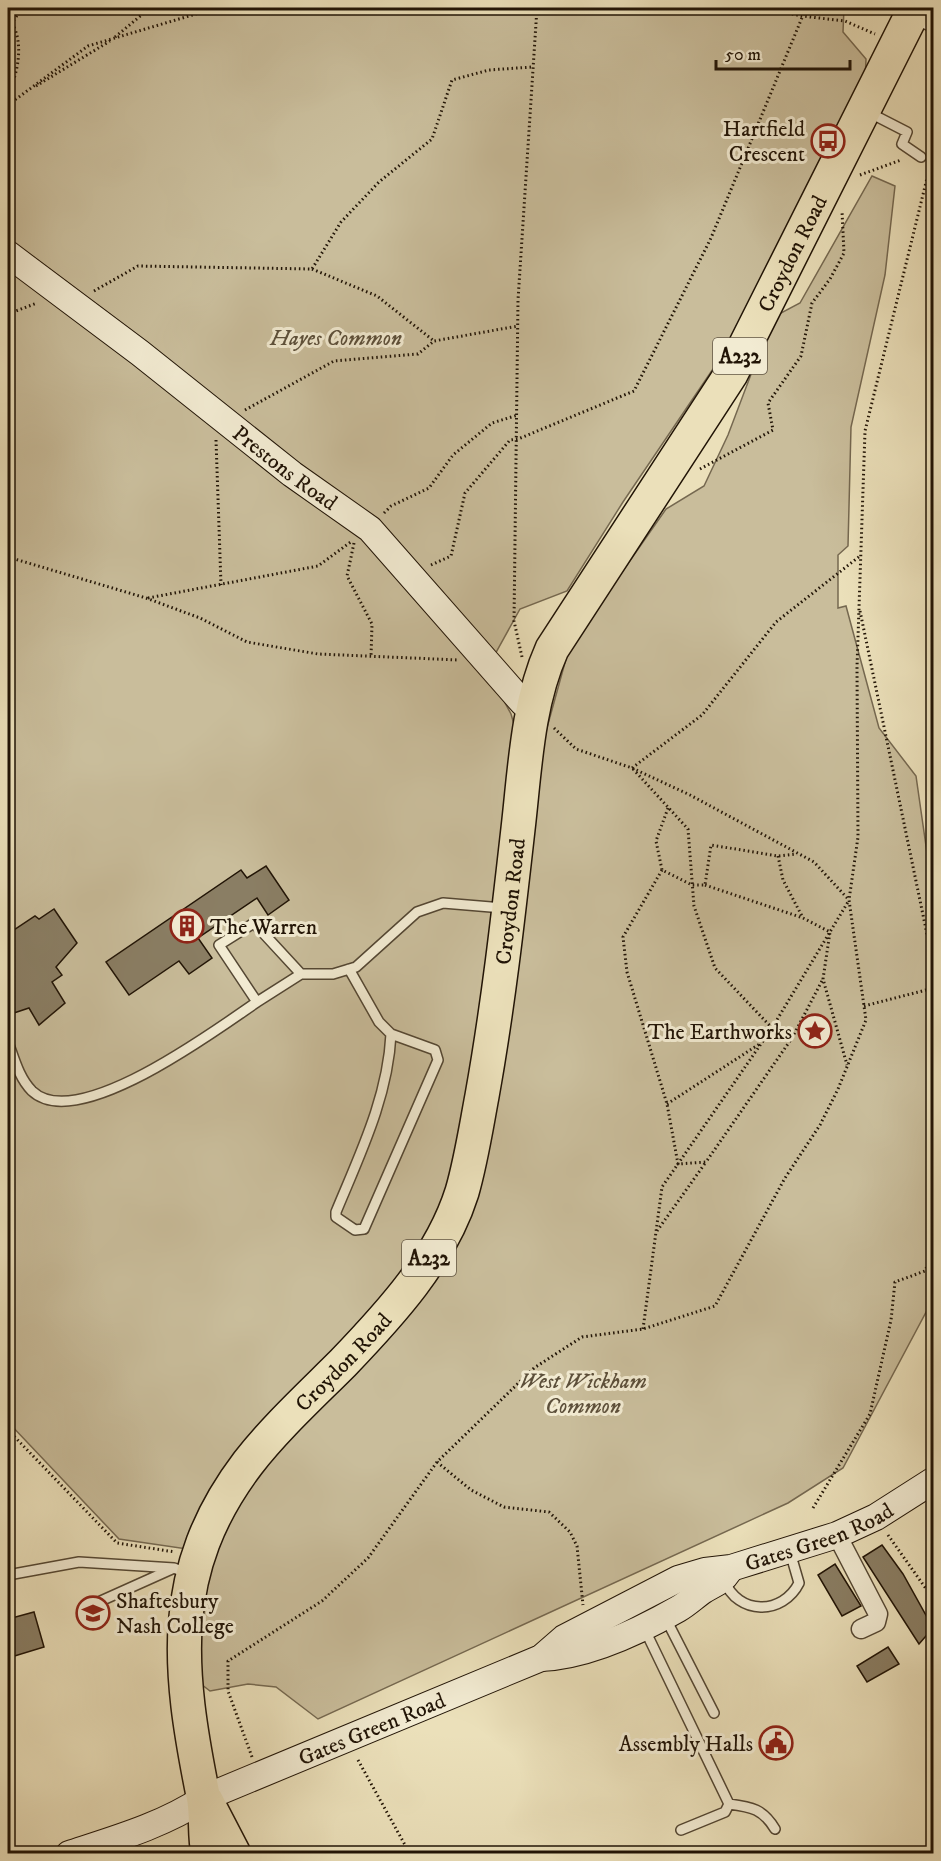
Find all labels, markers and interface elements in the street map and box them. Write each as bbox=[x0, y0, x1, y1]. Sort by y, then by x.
scale bar bbox=[716, 33, 850, 71]
text: 50 m bbox=[725, 44, 761, 66]
place label: Hartfield Crescent bbox=[723, 116, 805, 168]
bus stop icon: Hartfield Crescent bbox=[810, 123, 846, 159]
street label: Croydon Road bbox=[752, 191, 834, 317]
park label: Hayes Common bbox=[269, 325, 402, 352]
road number: A232 bbox=[713, 338, 767, 374]
street label: Prestons Road bbox=[227, 420, 342, 517]
street label: Croydon Road bbox=[490, 837, 532, 966]
building icon: The Warren bbox=[169, 908, 205, 944]
place label: The Warren bbox=[210, 914, 318, 941]
place icon: The Earthworks bbox=[797, 1013, 833, 1049]
place label: The Earthworks bbox=[647, 1019, 792, 1046]
road number: A232 bbox=[402, 1240, 456, 1276]
street label: Croydon Road bbox=[290, 1308, 398, 1418]
park label: West Wickham Common bbox=[519, 1368, 647, 1420]
street label: Gates Green Road bbox=[742, 1497, 899, 1578]
place label: Shaftesbury Nash College bbox=[116, 1588, 234, 1640]
school or university icon: Shaftesbury Nash College bbox=[75, 1595, 111, 1631]
street label: Gates Green Road bbox=[295, 1687, 450, 1772]
public building icon: Assembly Halls bbox=[758, 1725, 794, 1761]
place label: Assembly Halls bbox=[619, 1731, 753, 1758]

